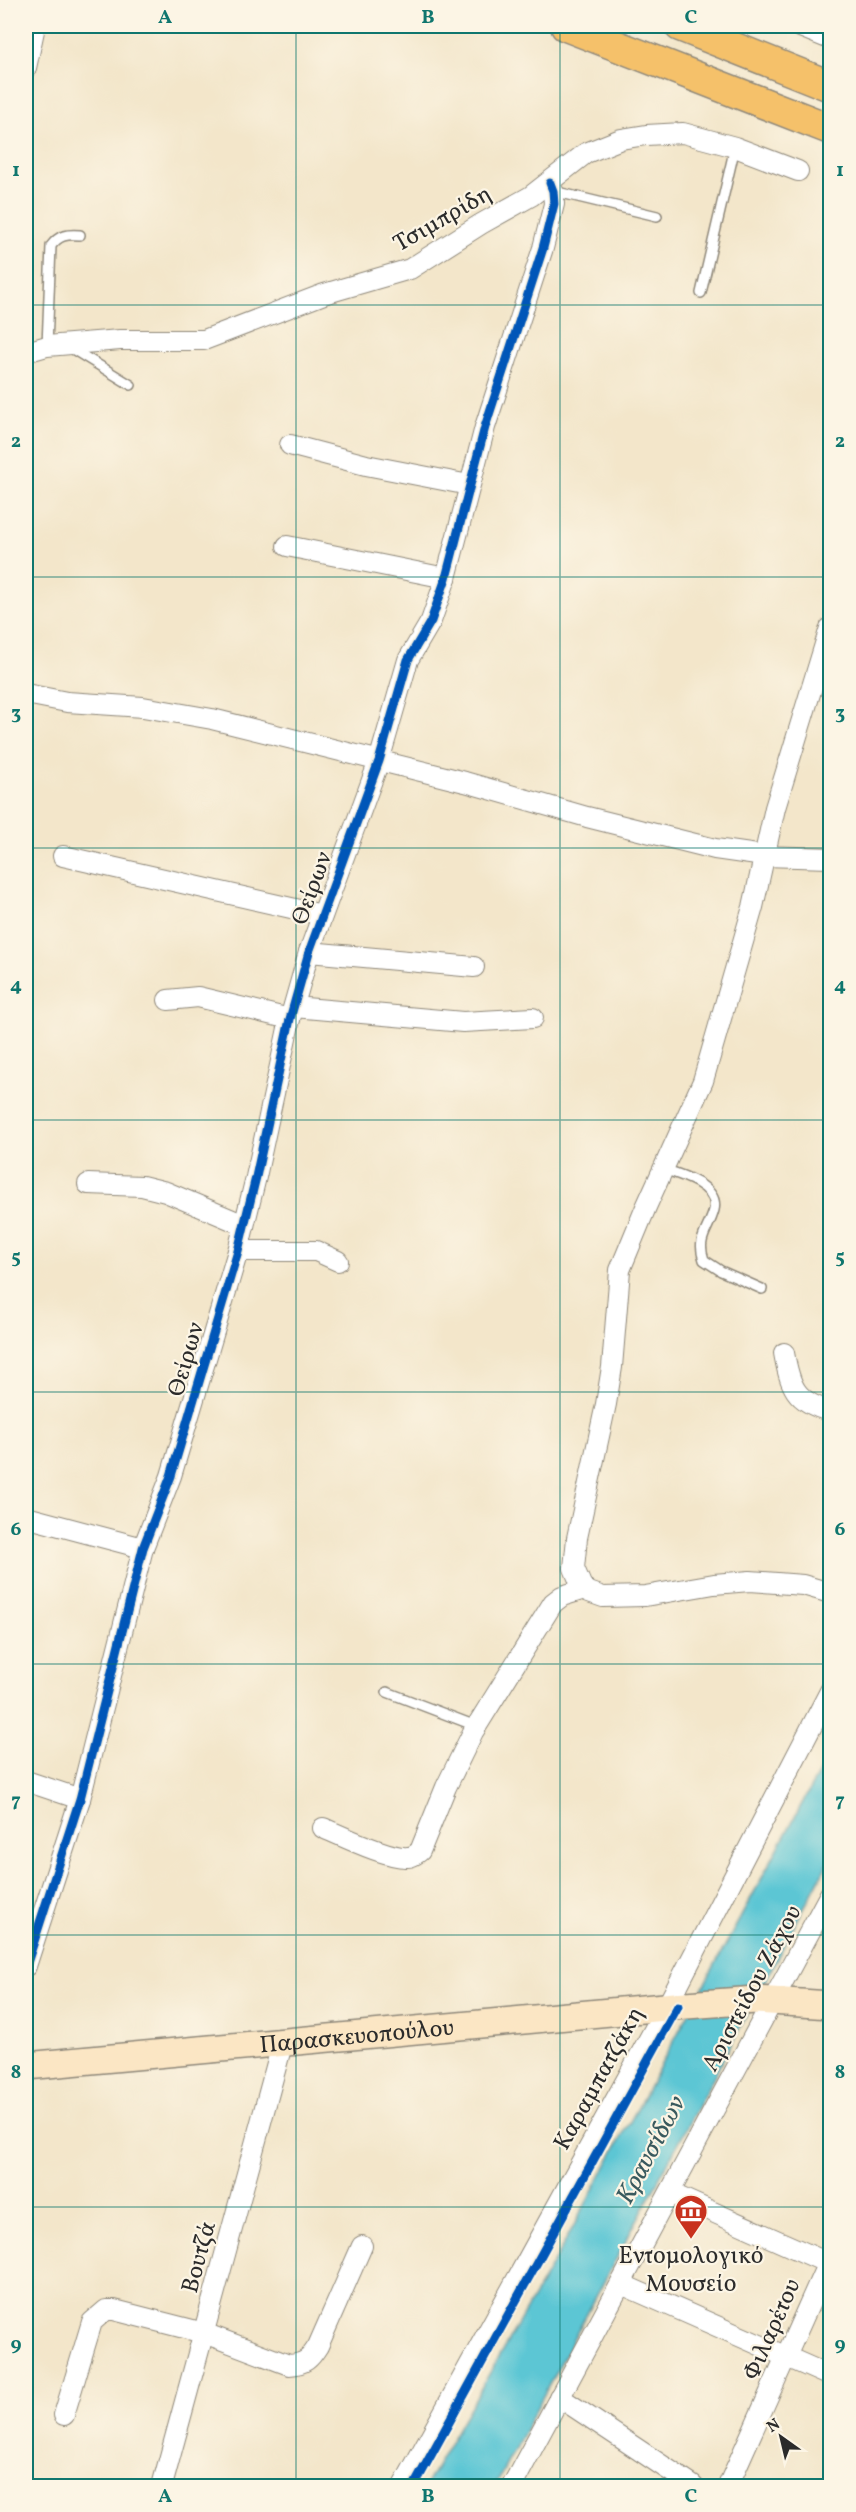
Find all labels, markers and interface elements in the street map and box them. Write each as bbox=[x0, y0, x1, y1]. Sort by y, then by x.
text: A bbox=[158, 4, 172, 32]
text: B bbox=[421, 4, 435, 32]
text: C bbox=[685, 4, 698, 32]
text: 1 bbox=[12, 157, 20, 185]
text: 1 bbox=[836, 157, 844, 185]
street label: Τσιμπρίδη bbox=[388, 178, 498, 262]
text: 2 bbox=[11, 428, 21, 456]
text: 2 bbox=[835, 428, 845, 456]
text: 3 bbox=[11, 700, 21, 728]
text: 3 bbox=[835, 700, 845, 728]
street label: Θείρων bbox=[284, 847, 342, 930]
text: 4 bbox=[10, 972, 22, 1000]
text: 4 bbox=[834, 972, 846, 1000]
text: 5 bbox=[11, 1244, 21, 1272]
text: 5 bbox=[835, 1244, 845, 1272]
street label: Θείρων bbox=[160, 1318, 214, 1401]
text: 6 bbox=[11, 1516, 22, 1544]
text: 6 bbox=[835, 1516, 846, 1544]
text: 7 bbox=[11, 1787, 21, 1815]
text: 7 bbox=[835, 1787, 845, 1815]
street label: Αριστείδου Ζάχου bbox=[695, 1900, 811, 2078]
street label: Καραμπατζάκη bbox=[546, 2001, 653, 2157]
street label: Παρασκευοπούλου bbox=[258, 2012, 455, 2063]
text: 8 bbox=[11, 2059, 21, 2087]
text: 8 bbox=[835, 2059, 845, 2087]
water label: Κραυσίδων bbox=[608, 2089, 695, 2211]
museum icon: Εντομολογικό Mουσείο bbox=[673, 2193, 709, 2240]
street label: Βουτζά bbox=[174, 2218, 226, 2297]
place label: Εντομολογικό Mουσείο bbox=[618, 2240, 764, 2302]
street label: Φιλαρέτου bbox=[735, 2274, 810, 2386]
text: 9 bbox=[10, 2331, 22, 2359]
text: 9 bbox=[834, 2331, 846, 2359]
north arrow bbox=[751, 2407, 811, 2467]
text: N bbox=[763, 2414, 785, 2439]
text: A bbox=[158, 2483, 172, 2511]
text: B bbox=[421, 2483, 435, 2511]
text: C bbox=[685, 2483, 698, 2511]

